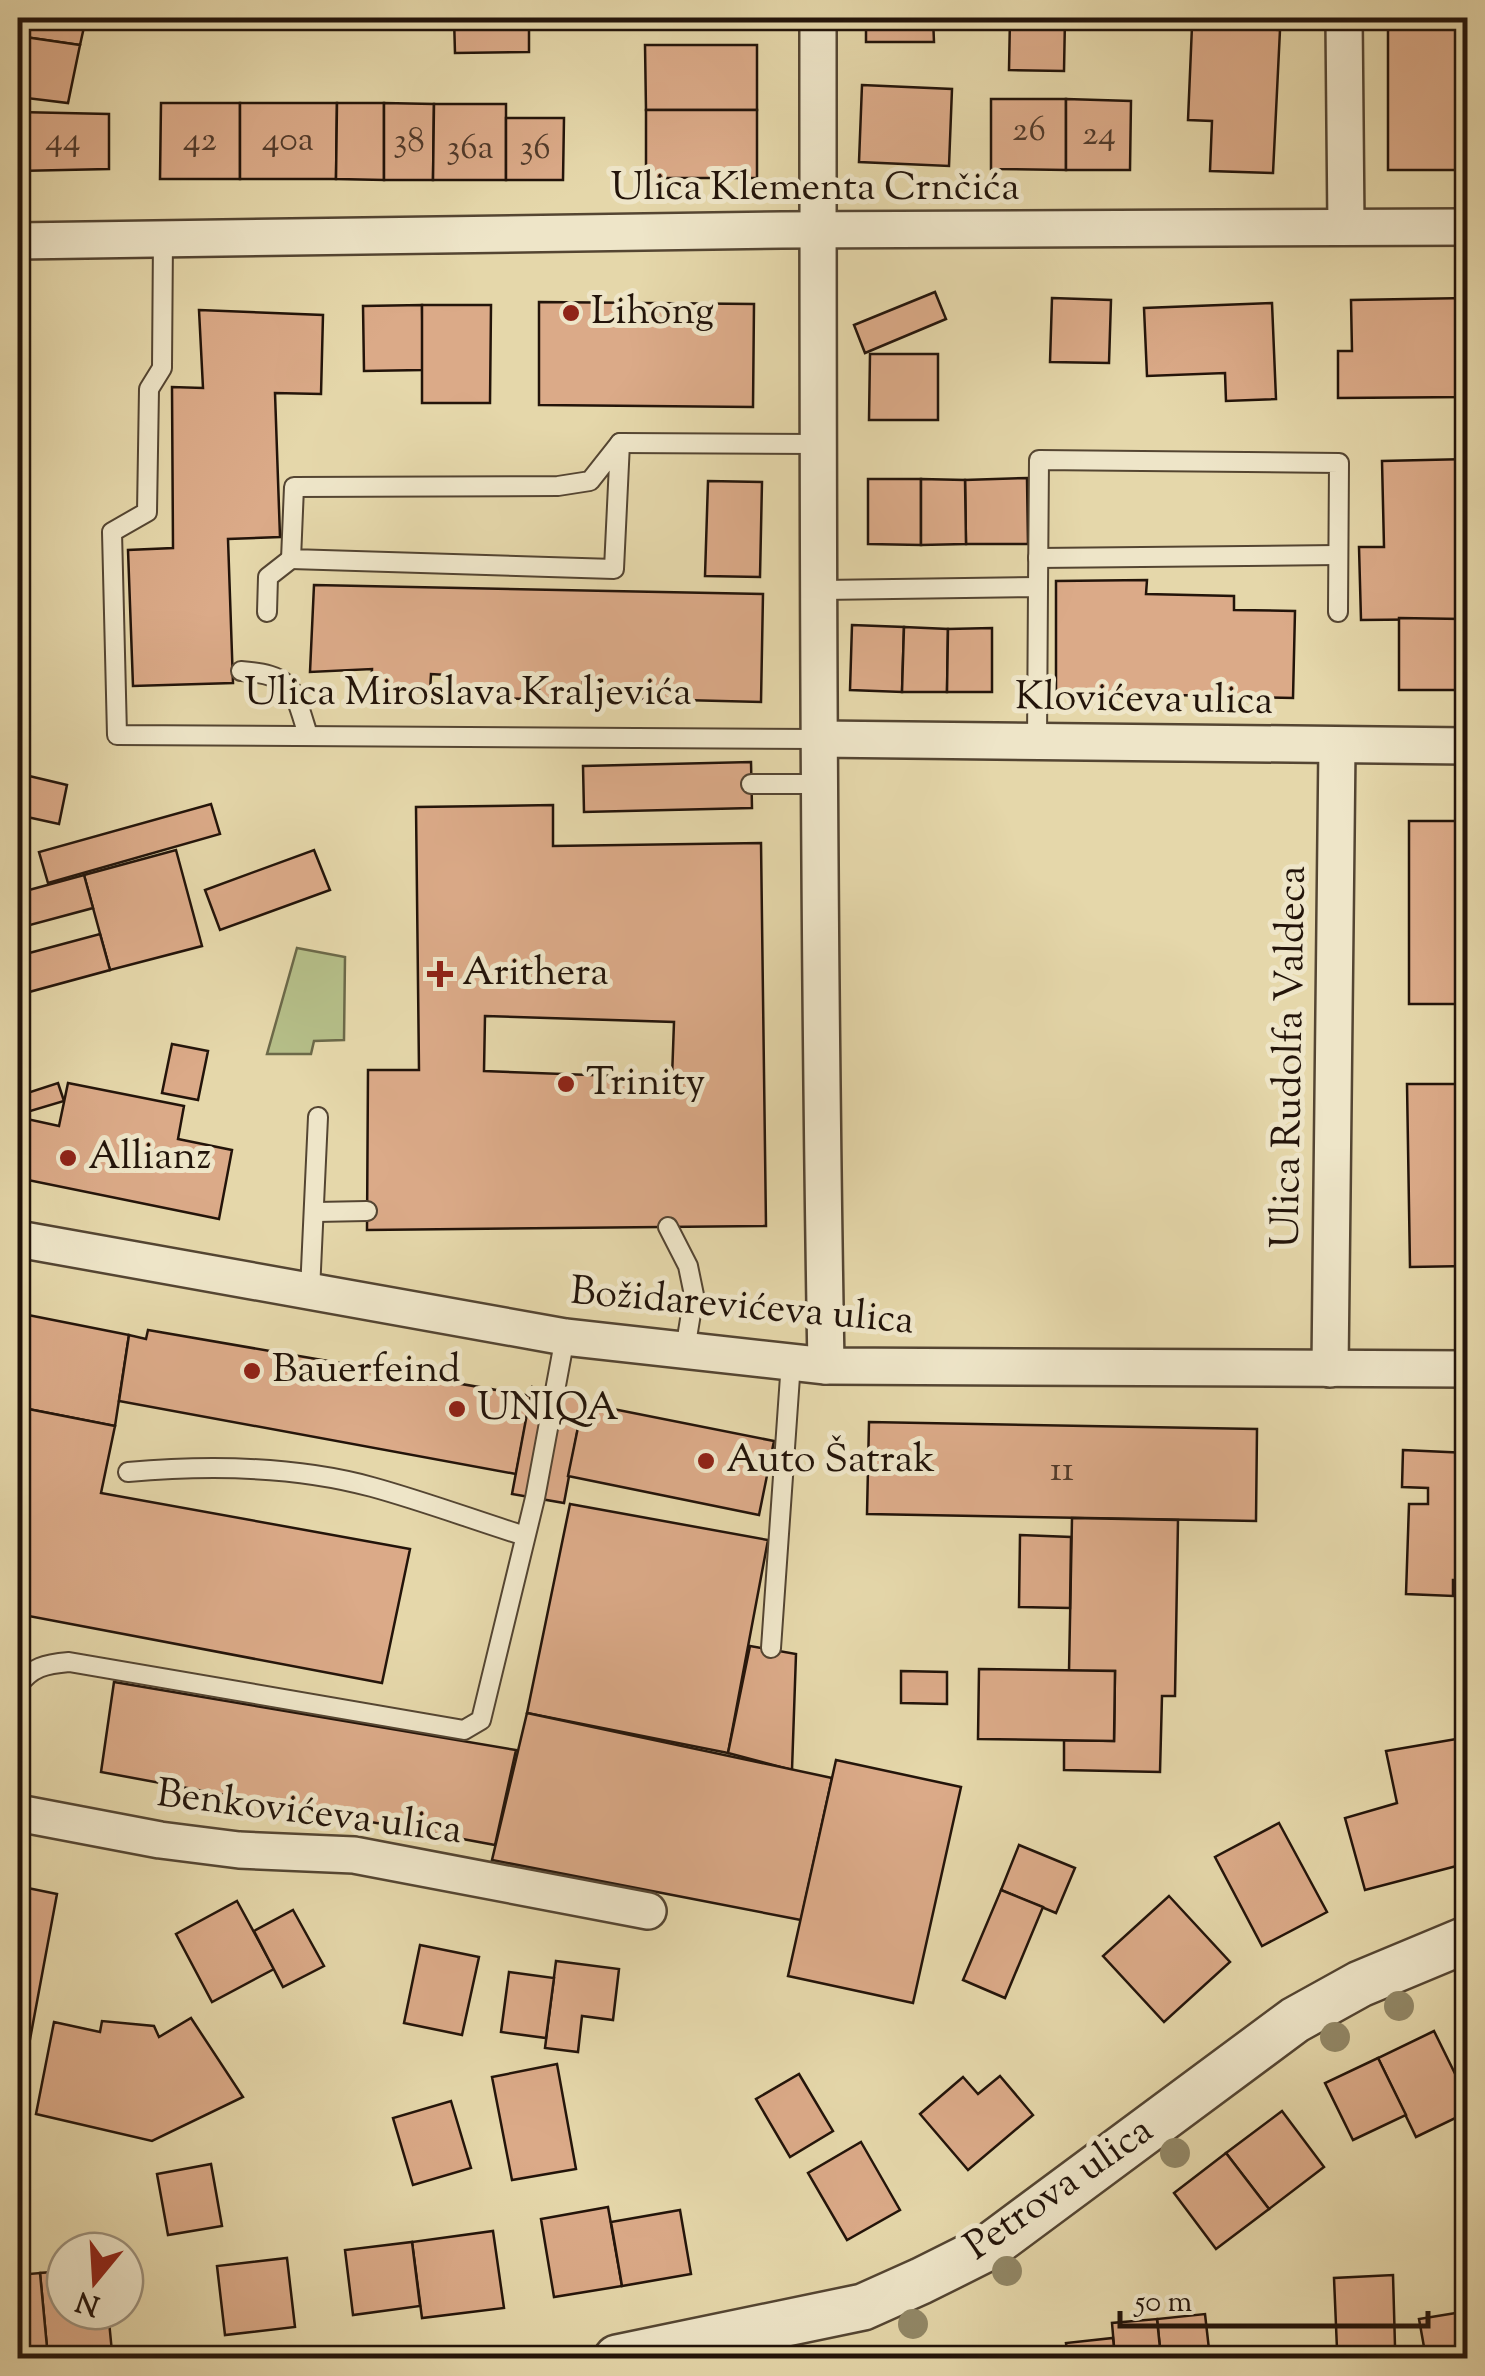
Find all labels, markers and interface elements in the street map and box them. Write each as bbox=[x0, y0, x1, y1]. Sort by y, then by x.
house number: 26 bbox=[1012, 106, 1046, 157]
house number: 24 bbox=[1082, 110, 1116, 161]
house number: 44 bbox=[45, 116, 81, 167]
house number: 42 bbox=[183, 116, 217, 167]
house number: 40a bbox=[262, 116, 314, 167]
house number: 38 bbox=[393, 117, 425, 168]
house number: 36a bbox=[446, 124, 494, 175]
house number: 36 bbox=[519, 124, 551, 175]
street label: Ulica Klementa Crnčića bbox=[610, 161, 1020, 218]
place label: Lihong bbox=[591, 285, 714, 342]
marker: Lihong bbox=[560, 302, 582, 324]
street label: Ulica Miroslava Kraljevića bbox=[244, 666, 692, 723]
street label: Klovićeva ulica bbox=[1014, 670, 1274, 732]
street label: Ulica Rudolfa Valdeca bbox=[1259, 865, 1323, 1249]
place label: Arithera bbox=[462, 946, 609, 1003]
marker: Arithera bbox=[427, 961, 453, 987]
place label: Trinity bbox=[586, 1056, 705, 1113]
marker: Trinity bbox=[555, 1073, 577, 1095]
place label: Allianz bbox=[88, 1130, 211, 1187]
marker: Allianz bbox=[57, 1147, 79, 1169]
street label: Božidarevićeva ulica bbox=[568, 1265, 916, 1351]
place label: Bauerfeind bbox=[272, 1343, 461, 1400]
marker: Bauerfeind bbox=[241, 1360, 263, 1382]
place label: UNIQA bbox=[477, 1381, 619, 1438]
marker: UNIQA bbox=[446, 1398, 468, 1420]
place label: Auto Šatrak bbox=[726, 1433, 935, 1490]
house number: 11 bbox=[1050, 1446, 1074, 1497]
marker: Auto Šatrak bbox=[695, 1450, 717, 1472]
street label: Benkovićeva ulica bbox=[153, 1767, 465, 1861]
street label: Petrova ulica bbox=[954, 2104, 1166, 2276]
north arrow bbox=[45, 2231, 145, 2331]
scale bar bbox=[1120, 2266, 1428, 2328]
text: N bbox=[71, 2279, 105, 2324]
text: 50 m bbox=[1133, 2282, 1193, 2325]

